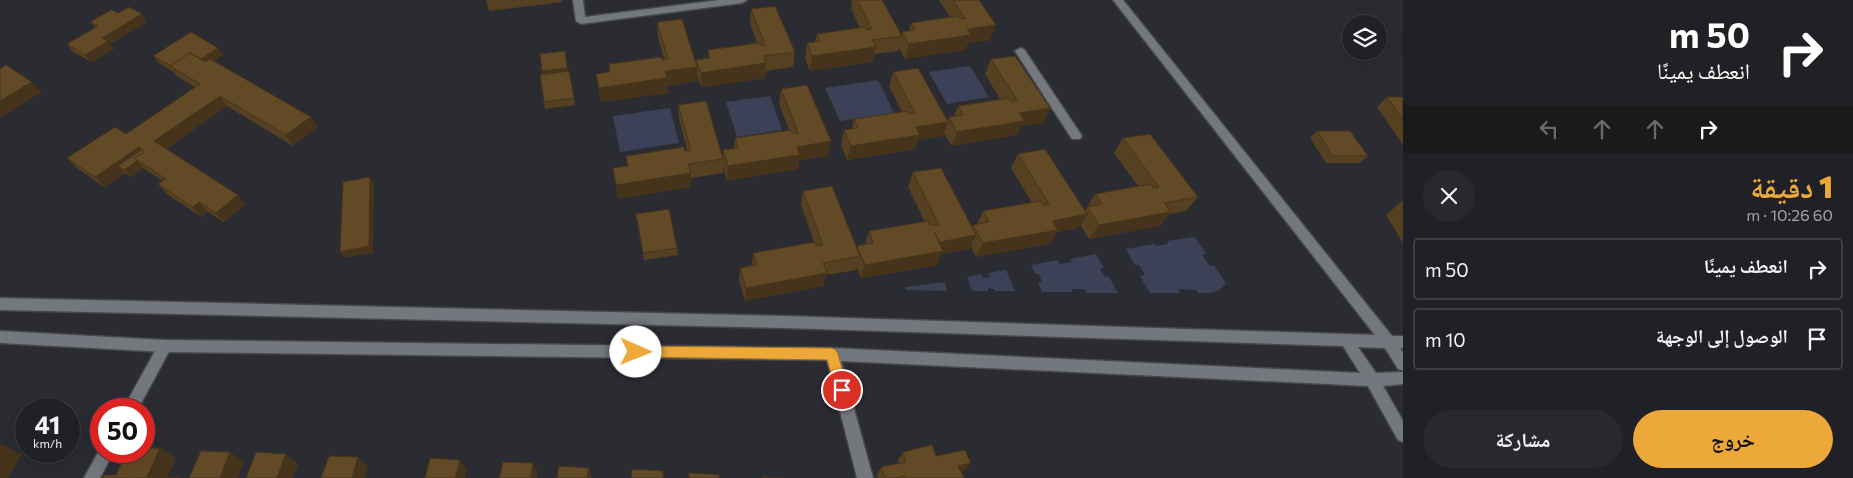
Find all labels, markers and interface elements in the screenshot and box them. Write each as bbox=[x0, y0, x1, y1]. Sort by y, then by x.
text: 50 m bbox=[1669, 12, 1750, 55]
map controls bbox=[1342, 15, 1387, 60]
button: layers bbox=[1342, 15, 1387, 60]
icon: right bbox=[1768, 20, 1833, 85]
text: انعطف يمينًا bbox=[1657, 57, 1750, 84]
icon: left bbox=[1535, 115, 1563, 143]
icon: ahead bbox=[1588, 115, 1616, 143]
icon: ahead bbox=[1641, 115, 1669, 143]
icon: right bbox=[1694, 115, 1722, 143]
text: 1 دقيقة bbox=[1750, 167, 1833, 204]
button: close bbox=[1423, 170, 1475, 222]
text: 60 m · 10:26 bbox=[1746, 205, 1833, 224]
text: انعطف يمينًا bbox=[1704, 254, 1788, 277]
icon: right bbox=[1803, 255, 1831, 283]
text: 50 m bbox=[1425, 258, 1469, 281]
text: الوصول إلى الوجهة bbox=[1656, 324, 1788, 347]
position arrow bbox=[609, 325, 661, 377]
icon: arrive bbox=[1803, 325, 1831, 353]
text: 10 m bbox=[1425, 328, 1466, 351]
pin bbox=[821, 369, 863, 411]
icon: arrive bbox=[828, 376, 856, 404]
speed limit sign: 50 bbox=[90, 398, 155, 463]
text: 41 bbox=[35, 409, 60, 439]
button: مشاركة bbox=[1423, 410, 1623, 468]
button: خروج bbox=[1633, 410, 1833, 468]
text: km/h bbox=[33, 436, 62, 450]

